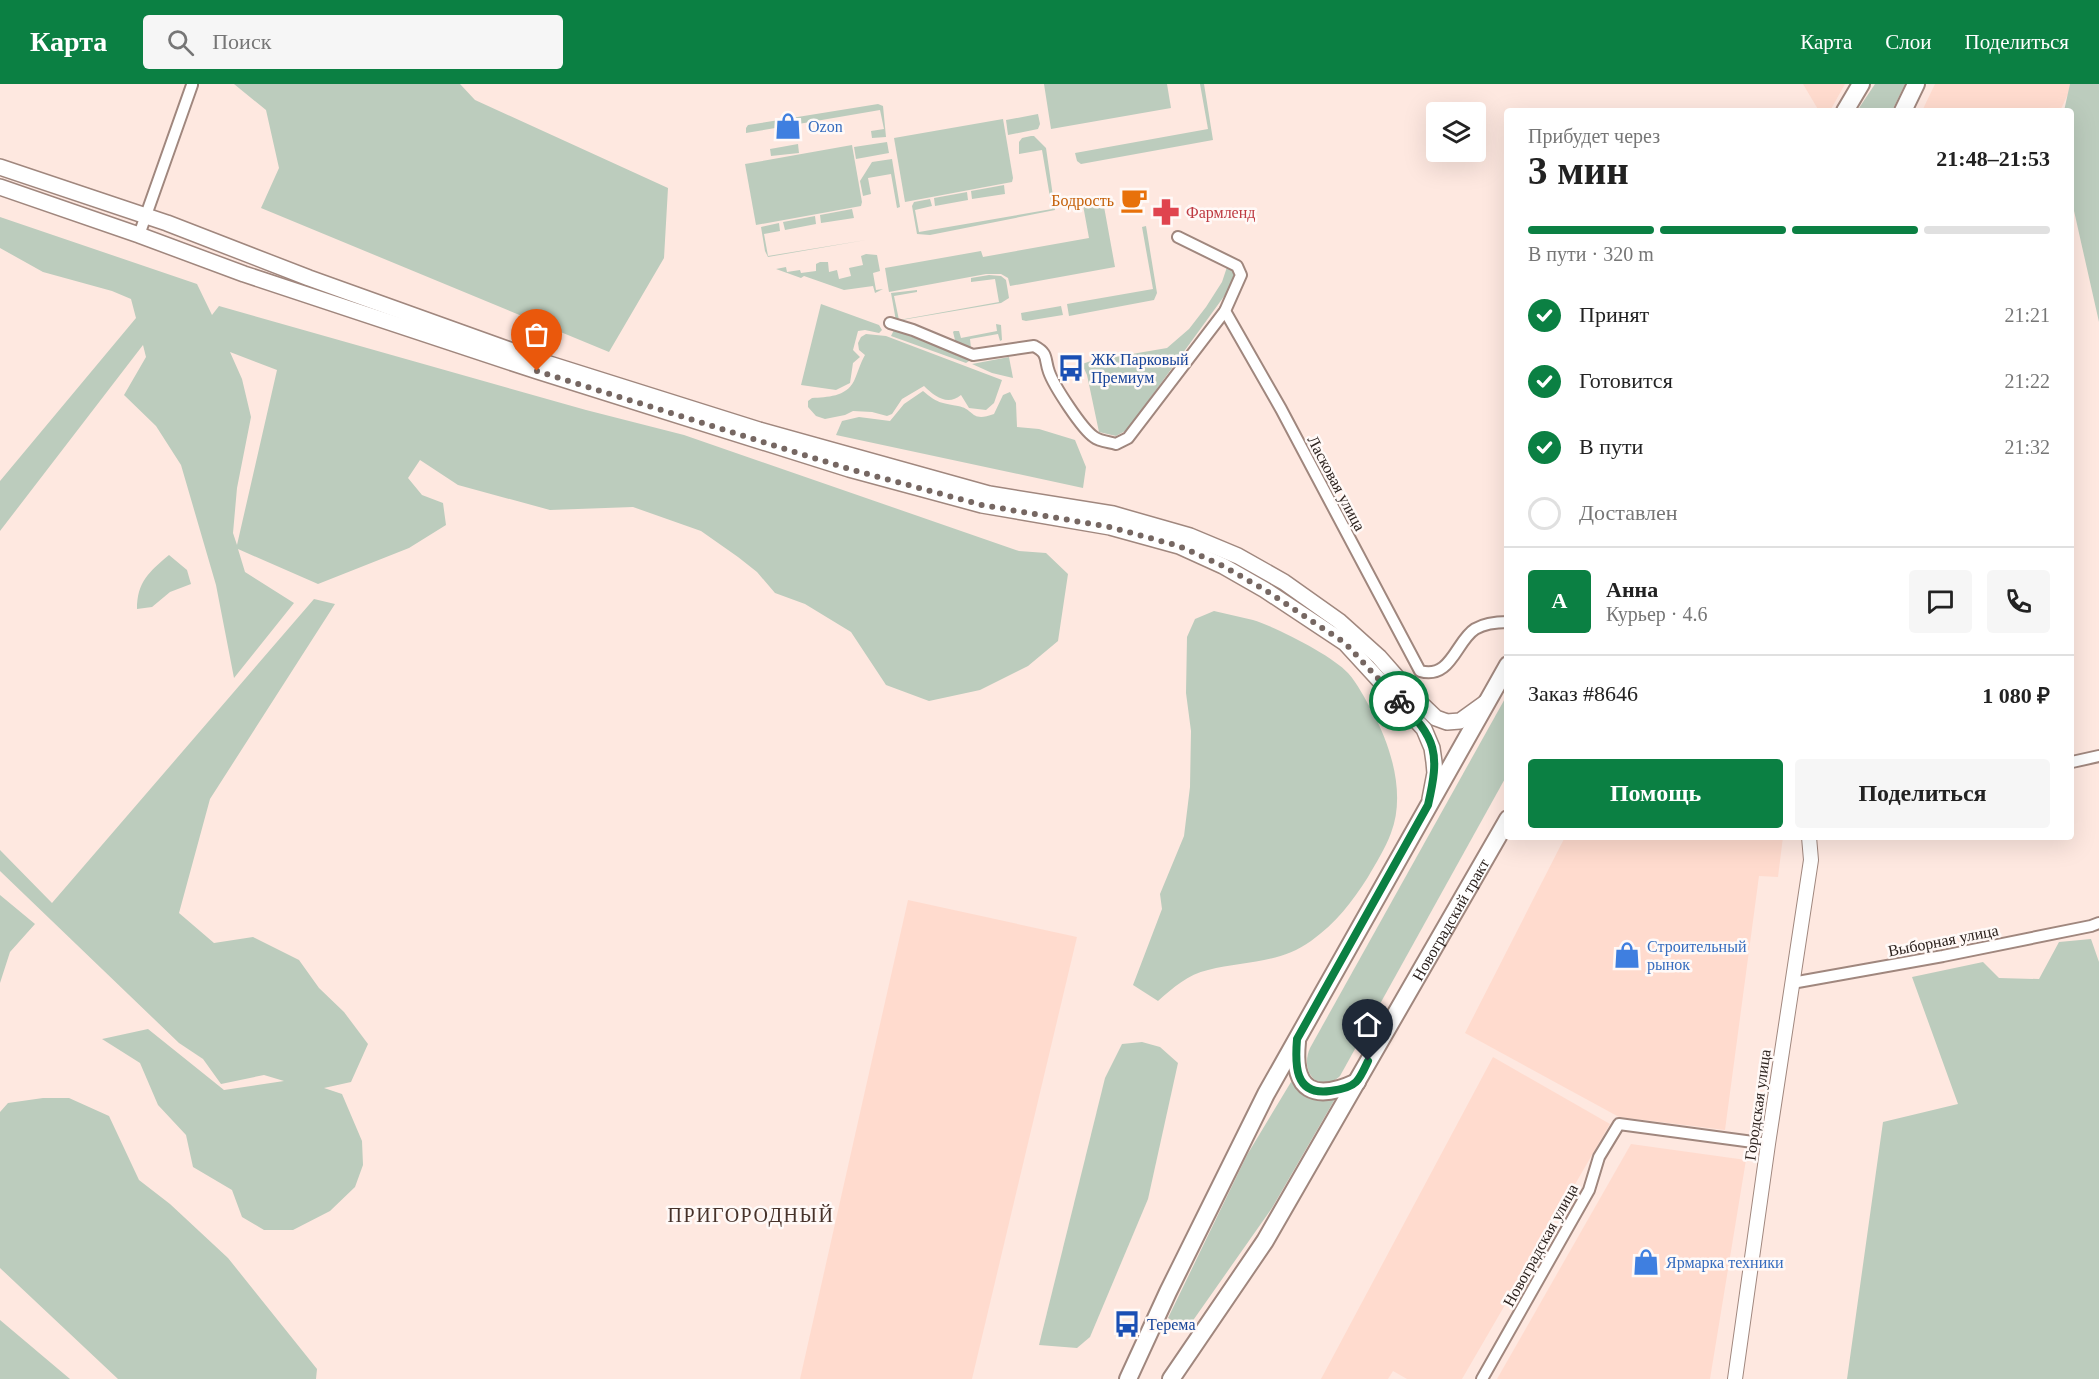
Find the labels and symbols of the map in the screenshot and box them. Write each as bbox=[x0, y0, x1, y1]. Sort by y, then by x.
shop icon: Ozon bbox=[773, 111, 803, 141]
place label: Ozon bbox=[808, 118, 843, 135]
cafe icon: Бодрость bbox=[1119, 185, 1149, 215]
place label: Бодрость bbox=[1051, 192, 1114, 210]
pharmacy icon: Фармленд bbox=[1151, 197, 1181, 227]
place label: Фармленд bbox=[1186, 204, 1255, 222]
pin bbox=[511, 309, 562, 371]
place label: ЖК Парковый Премиум bbox=[1091, 351, 1189, 387]
bus stop icon: ЖК Парковый Премиум bbox=[1056, 353, 1086, 383]
street label: Ласковая улица bbox=[1303, 433, 1369, 534]
courier bbox=[1369, 671, 1429, 731]
street label: Новоградский тракт bbox=[1409, 856, 1492, 984]
street label: Выборная улица bbox=[1886, 921, 2000, 961]
place label: Строительный рынок bbox=[1647, 938, 1747, 974]
shop icon: Строительный рынок bbox=[1612, 940, 1642, 970]
pin bbox=[1342, 999, 1393, 1061]
street label: Городская улица bbox=[1741, 1048, 1775, 1162]
street label: Новоградская улица bbox=[1500, 1181, 1582, 1310]
district label: ПРИГОРОДНЫЙ bbox=[668, 1204, 834, 1227]
shop icon: Ярмарка техники bbox=[1631, 1247, 1661, 1277]
place label: Ярмарка техники bbox=[1666, 1254, 1784, 1272]
bus stop icon: Терема bbox=[1112, 1309, 1142, 1339]
place label: Терема bbox=[1147, 1316, 1195, 1334]

